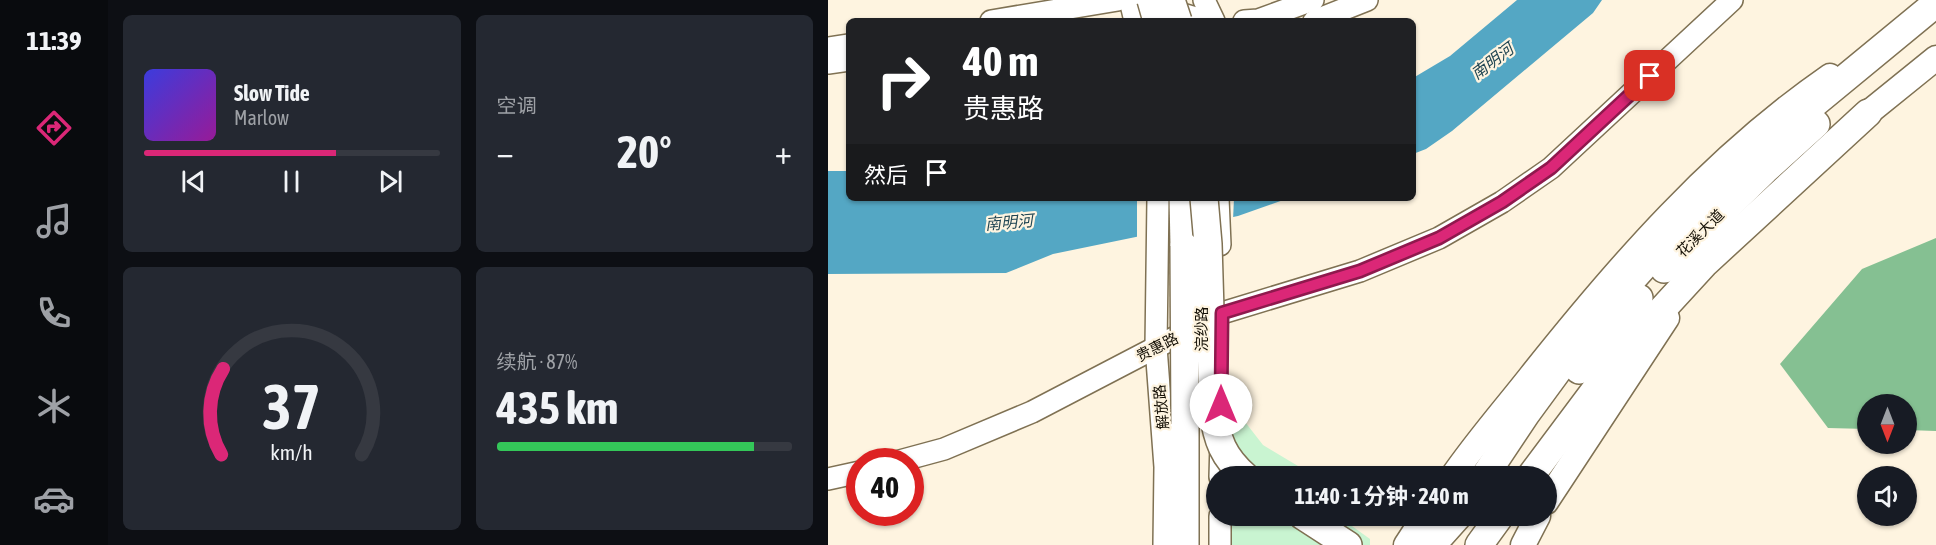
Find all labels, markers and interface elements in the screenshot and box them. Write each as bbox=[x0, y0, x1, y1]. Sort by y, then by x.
text: 11:39 bbox=[26, 25, 82, 56]
text: 40 m bbox=[963, 37, 1038, 85]
water label: 南明河 bbox=[1467, 38, 1519, 83]
icon: right bbox=[864, 42, 942, 120]
pin bbox=[1624, 50, 1675, 101]
icon: arrive bbox=[1633, 59, 1666, 92]
text: Slow Tide bbox=[234, 80, 310, 106]
text: 贵惠路 bbox=[963, 93, 1044, 124]
text: 空调 bbox=[497, 94, 537, 117]
text: Marlow bbox=[234, 106, 289, 129]
icon: directions bbox=[33, 107, 75, 149]
text: 20° bbox=[617, 126, 672, 178]
text: − bbox=[497, 133, 514, 171]
text: + bbox=[775, 133, 792, 171]
icon: arrive bbox=[920, 156, 953, 189]
text: 然后 bbox=[864, 162, 908, 188]
icon: previous bbox=[177, 165, 210, 198]
icon: pause bbox=[275, 165, 308, 198]
icon: next bbox=[374, 165, 407, 198]
icon: music bbox=[33, 200, 75, 242]
street label: 花溪大道 bbox=[1673, 206, 1727, 260]
water label: 南明河 bbox=[984, 211, 1037, 233]
icon: phone bbox=[33, 292, 75, 334]
street label: 浣纱路 bbox=[1193, 306, 1210, 352]
street label: 贵惠路 bbox=[1133, 329, 1181, 365]
text: 续航 · 87% bbox=[497, 350, 577, 373]
text: 37 bbox=[262, 371, 321, 442]
position arrow bbox=[1189, 373, 1253, 437]
text: 435 km bbox=[497, 382, 618, 434]
street label: 解放路 bbox=[1151, 384, 1171, 430]
icon: climate bbox=[33, 385, 75, 427]
north arrow bbox=[1857, 394, 1917, 454]
map controls bbox=[1857, 394, 1917, 526]
text: km/h bbox=[270, 441, 313, 466]
speed limit sign: 40 bbox=[846, 448, 924, 526]
button: sound bbox=[1857, 466, 1917, 526]
icon: car bbox=[33, 478, 75, 520]
text: 11:40 · 1 分钟 · 240 m bbox=[1295, 483, 1468, 509]

